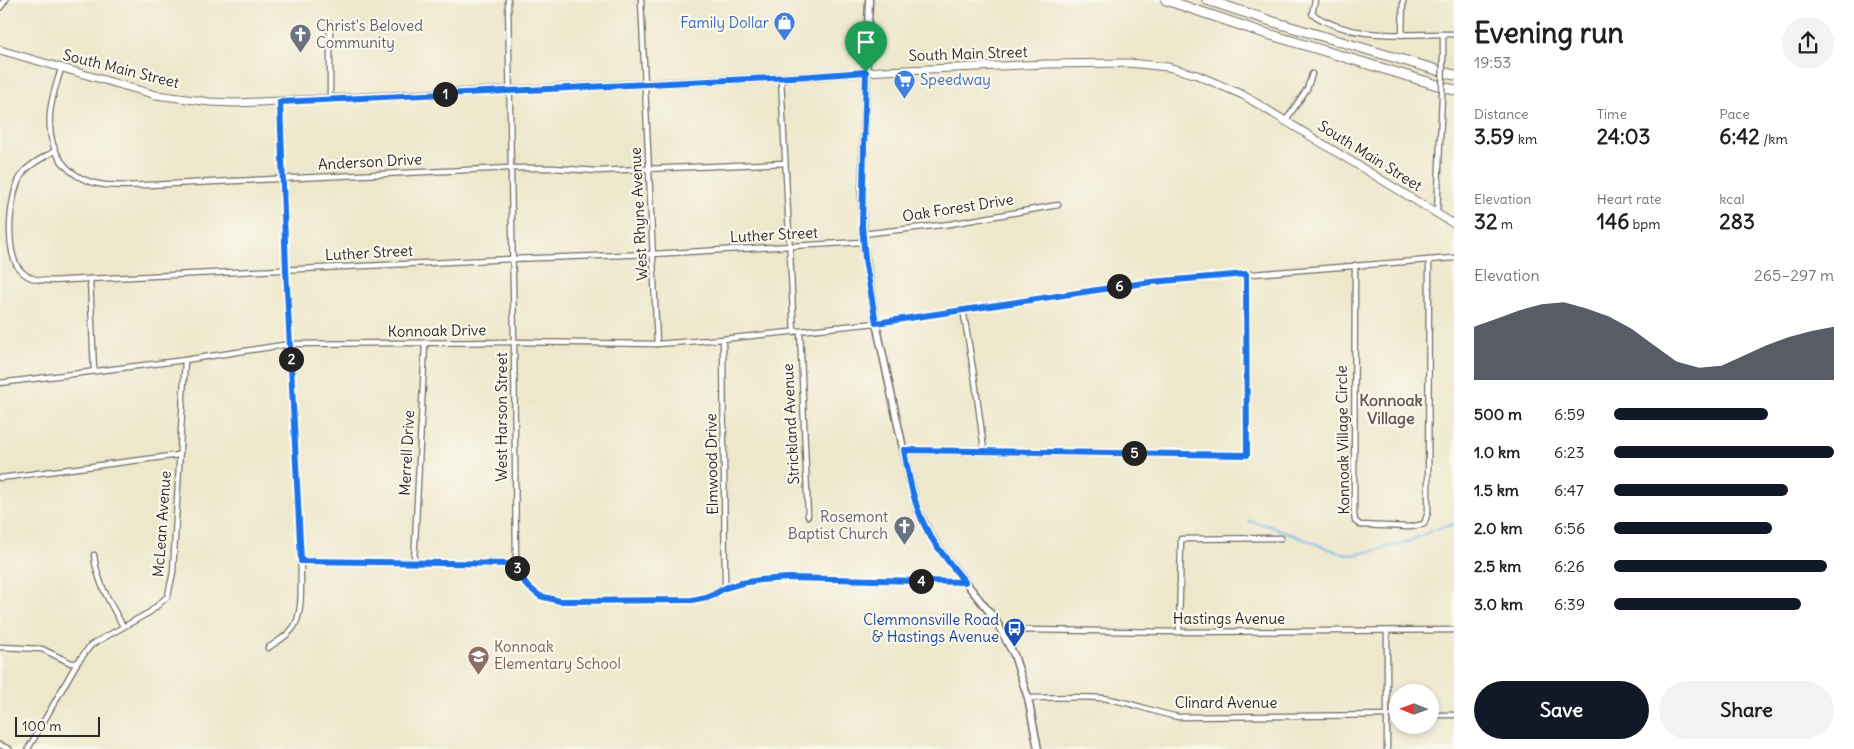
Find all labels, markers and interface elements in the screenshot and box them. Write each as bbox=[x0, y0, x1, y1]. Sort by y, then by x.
shop icon: Family Dollar bbox=[773, 11, 797, 42]
place label: Family Dollar bbox=[680, 13, 769, 32]
text: Evening run bbox=[1474, 15, 1624, 51]
place label: Christ's Beloved Community bbox=[316, 16, 423, 52]
button: share bbox=[1782, 17, 1834, 69]
pin bbox=[845, 21, 887, 72]
church icon: Christ's Beloved Community bbox=[288, 23, 312, 54]
icon: arrive bbox=[852, 28, 880, 56]
street label: South Main Street bbox=[908, 42, 1028, 65]
street label: South Main Street bbox=[61, 45, 181, 92]
text: 19:53 bbox=[1474, 52, 1511, 72]
supermarket icon: Speedway bbox=[892, 68, 916, 99]
place label: Speedway bbox=[920, 70, 991, 89]
pin: 1 bbox=[432, 82, 458, 106]
text: 1 bbox=[443, 85, 448, 103]
text: Distance bbox=[1474, 105, 1529, 123]
text: Time bbox=[1597, 105, 1627, 123]
text: Pace bbox=[1719, 105, 1750, 123]
street label: South Main Street bbox=[1315, 116, 1426, 195]
text: 3.59 bbox=[1474, 123, 1514, 150]
text: 24:03 bbox=[1597, 123, 1650, 150]
text: 6:42 bbox=[1719, 123, 1760, 150]
text: km bbox=[1514, 130, 1537, 148]
text: /km bbox=[1760, 130, 1788, 148]
street label: West Rhyne Avenue bbox=[626, 147, 651, 281]
street label: Anderson Drive bbox=[317, 149, 423, 174]
street label: Oak Forest Drive bbox=[901, 189, 1015, 226]
text: Elevation bbox=[1474, 190, 1531, 208]
text: Heart rate bbox=[1597, 190, 1662, 208]
text: kcal bbox=[1719, 190, 1745, 208]
text: 32 bbox=[1474, 208, 1497, 235]
text: 146 bbox=[1597, 208, 1629, 235]
text: 283 bbox=[1719, 208, 1755, 235]
text: m bbox=[1497, 215, 1513, 233]
text: bpm bbox=[1629, 215, 1661, 233]
street label: Luther Street bbox=[729, 223, 819, 246]
street label: Luther Street bbox=[324, 241, 414, 264]
text: Elevation bbox=[1474, 265, 1540, 285]
text: 265–297 m bbox=[1754, 265, 1834, 285]
pin: 6 bbox=[1106, 274, 1132, 298]
text: 6 bbox=[1115, 277, 1124, 295]
street label: Konnoak Drive bbox=[388, 320, 486, 341]
pin: 2 bbox=[278, 346, 304, 372]
text: 2 bbox=[288, 350, 295, 368]
street label: West Harson Street bbox=[492, 352, 511, 482]
street label: Strickland Avenue bbox=[778, 363, 803, 485]
street label: Konnoak Village Circle bbox=[1332, 365, 1353, 515]
district label: Konnoak Village bbox=[1359, 390, 1423, 429]
text: 500 m bbox=[1474, 404, 1522, 424]
text: 6:59 bbox=[1554, 404, 1585, 424]
street label: Merrell Drive bbox=[395, 410, 418, 496]
street label: Elmwood Drive bbox=[701, 413, 722, 515]
pin: 5 bbox=[1122, 440, 1146, 466]
text: 1.0 km bbox=[1474, 442, 1520, 462]
text: 6:23 bbox=[1554, 442, 1585, 462]
text: 5 bbox=[1130, 444, 1139, 462]
street label: McLean Avenue bbox=[148, 470, 175, 578]
text: 1.5 km bbox=[1474, 480, 1519, 500]
text: 6:47 bbox=[1554, 480, 1584, 500]
place label: Rosemont Baptist Church bbox=[788, 507, 888, 543]
church icon: Rosemont Baptist Church bbox=[892, 514, 916, 545]
text: 2.0 km bbox=[1474, 518, 1523, 538]
text: 6:56 bbox=[1554, 518, 1585, 538]
pin: 3 bbox=[504, 556, 530, 580]
text: 2.5 km bbox=[1474, 556, 1521, 576]
text: 6:26 bbox=[1554, 556, 1585, 576]
text: 3 bbox=[514, 559, 521, 577]
pin: 4 bbox=[908, 568, 934, 594]
text: 4 bbox=[917, 572, 926, 590]
text: 3.0 km bbox=[1474, 594, 1523, 614]
text: 6:39 bbox=[1554, 594, 1585, 614]
street label: Hastings Avenue bbox=[1173, 609, 1285, 628]
place label: Clemmonsville Road & Hastings Avenue bbox=[863, 610, 999, 646]
bus stop icon: Clemmonsville Road & Hastings Avenue bbox=[1003, 617, 1027, 648]
place label: Konnoak Elementary School bbox=[494, 637, 621, 673]
school or university icon: Konnoak Elementary School bbox=[466, 644, 490, 675]
button: Save bbox=[1474, 681, 1649, 739]
button: Share bbox=[1659, 681, 1834, 739]
north arrow bbox=[1389, 684, 1439, 734]
map controls bbox=[1389, 684, 1439, 734]
street label: Clinard Avenue bbox=[1175, 693, 1277, 712]
scale bar bbox=[15, 714, 100, 737]
text: 100 m bbox=[22, 717, 62, 735]

